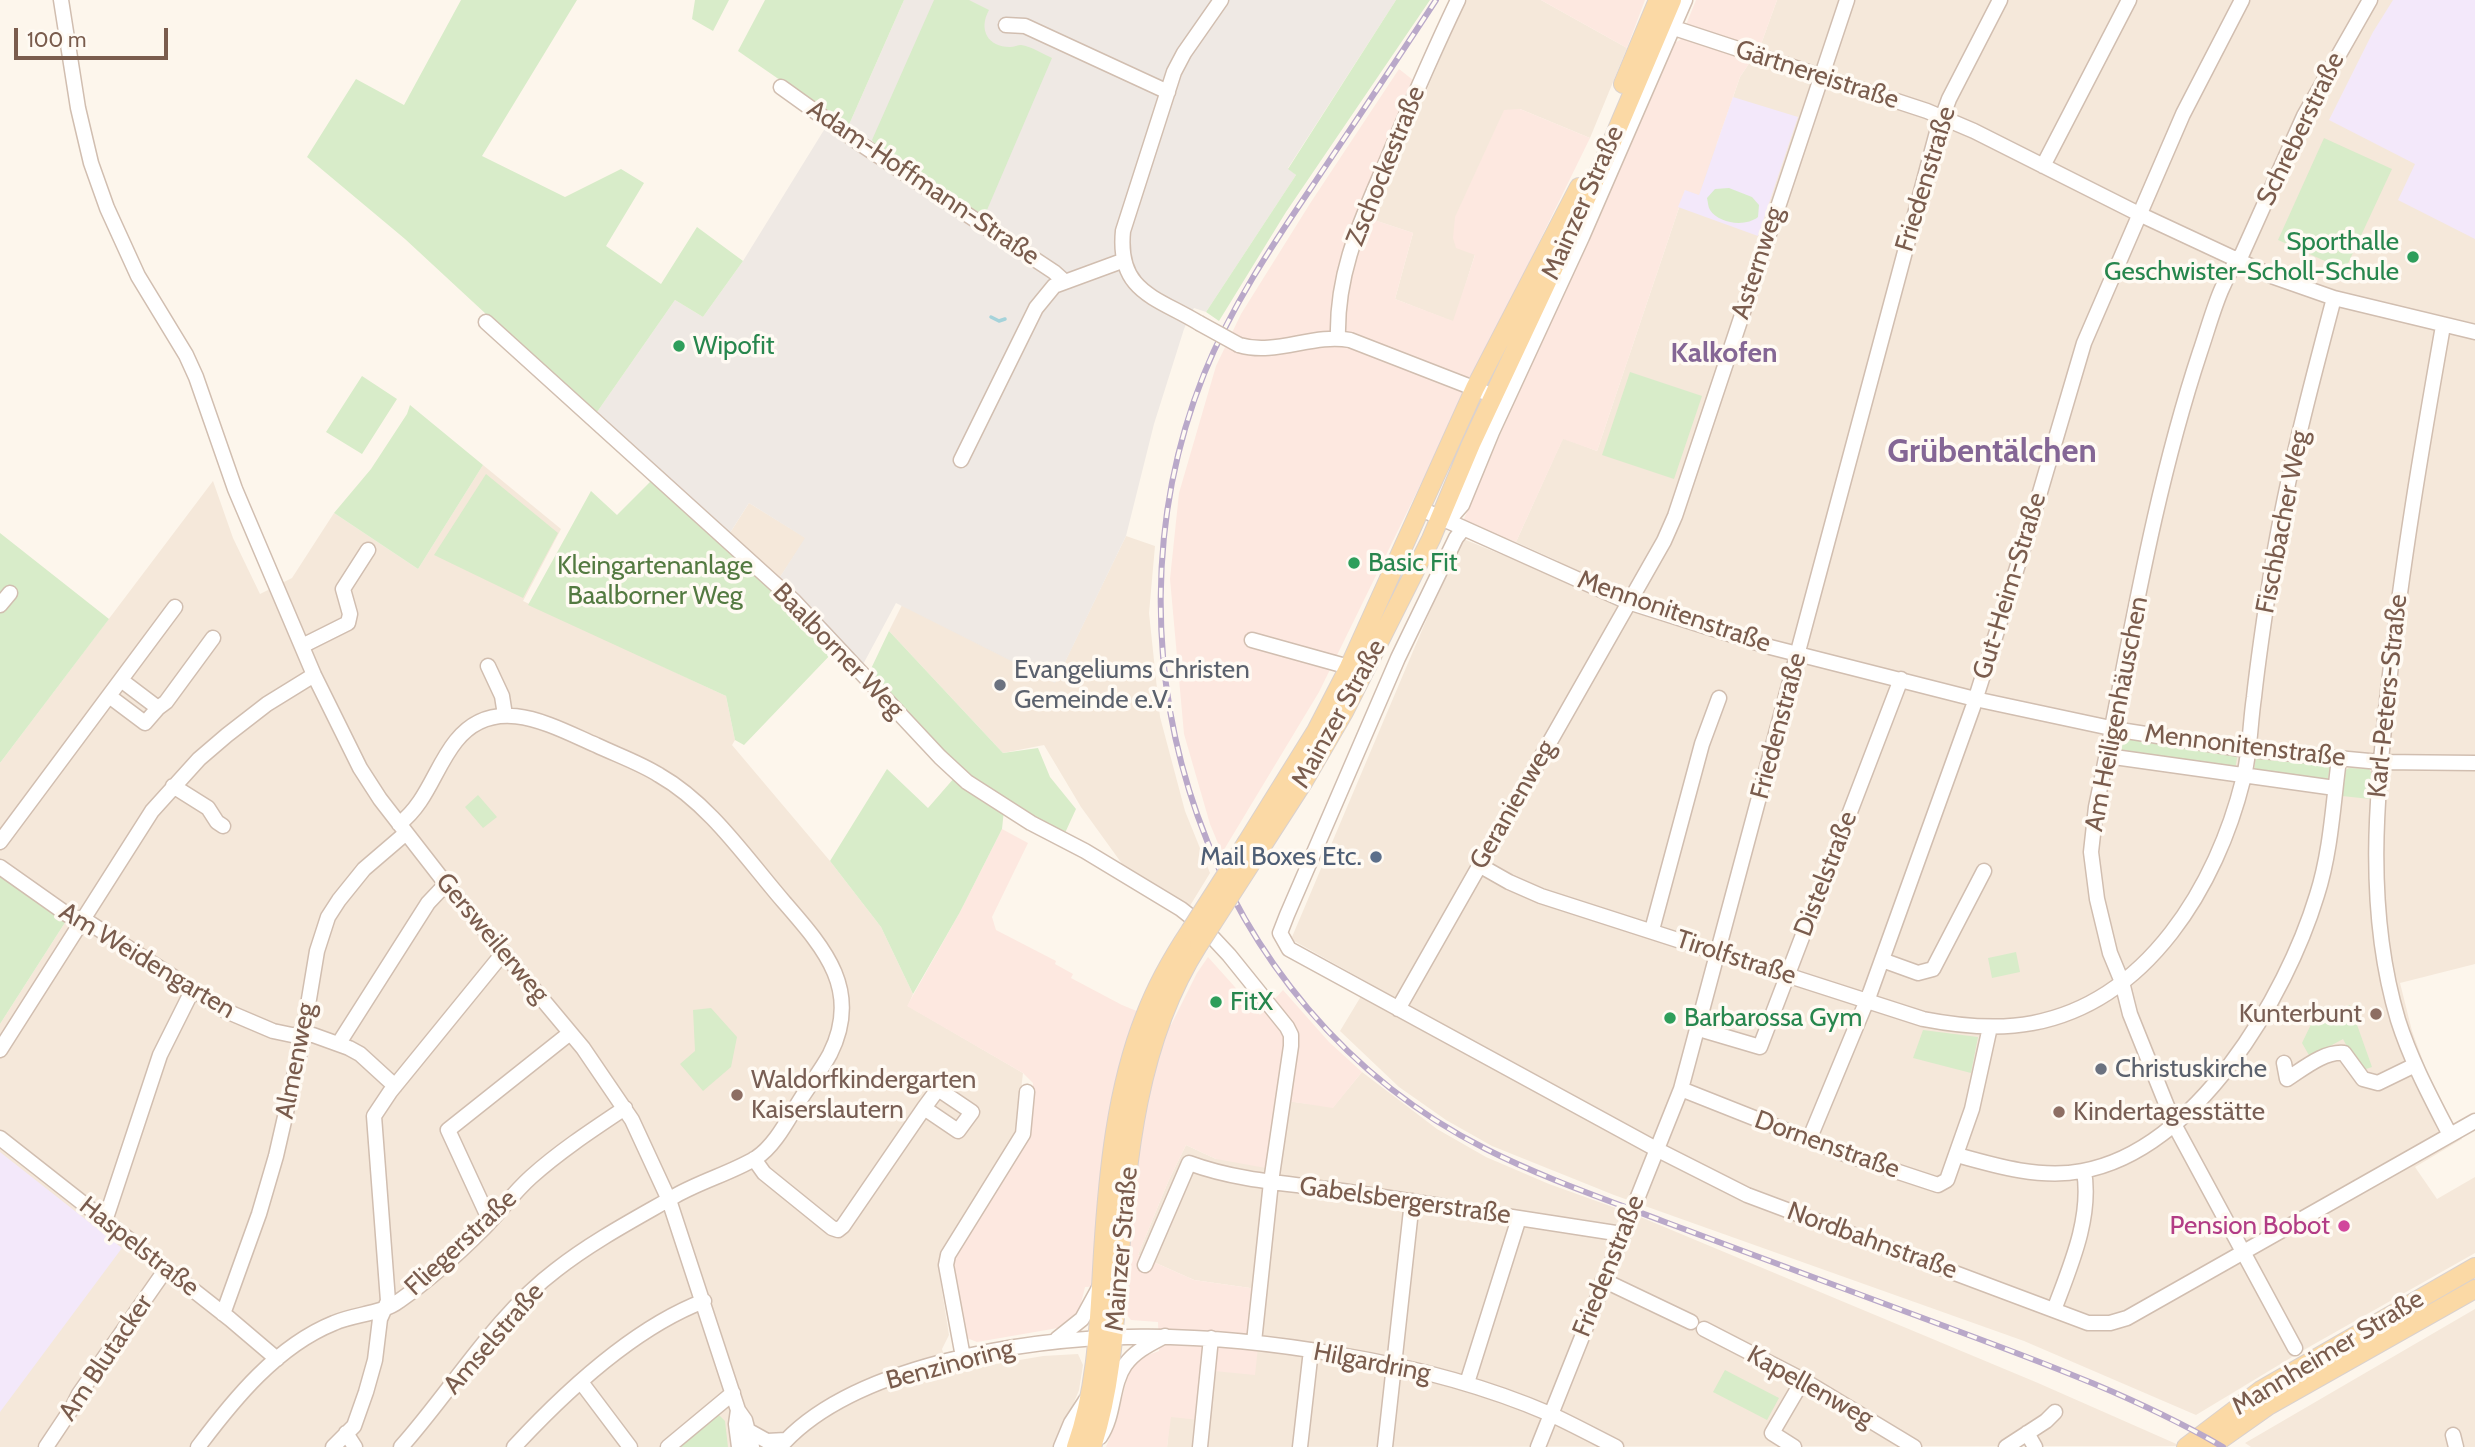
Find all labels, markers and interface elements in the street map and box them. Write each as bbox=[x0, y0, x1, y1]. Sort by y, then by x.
scale bar bbox=[18, 14, 172, 58]
text: 100 m bbox=[27, 27, 86, 52]
street label: Gärtnereistraße bbox=[1731, 34, 1903, 116]
street label: Schreberstraße bbox=[2250, 47, 2352, 211]
street label: Zschockestraße bbox=[1340, 82, 1432, 250]
street label: Adam-Hoffmann-Straße bbox=[801, 94, 1045, 272]
street label: Friedenstraße bbox=[1889, 103, 1963, 255]
street label: Mainzer Straße bbox=[1535, 121, 1631, 285]
street label: Asternweg bbox=[1725, 203, 1791, 323]
place label: Sporthalle Geschwister-Scholl-Schule bbox=[2104, 226, 2399, 288]
marker: Sporthalle Geschwister-Scholl-Schule bbox=[2405, 249, 2421, 265]
place label: Wipofit bbox=[693, 330, 775, 362]
district label: Kalkofen bbox=[1671, 337, 1777, 371]
marker: Wipofit bbox=[671, 338, 687, 354]
street label: Fischbacher Weg bbox=[2250, 428, 2316, 616]
district label: Grübentälchen bbox=[1887, 432, 2097, 472]
street label: Gut-Heim-Straße bbox=[1967, 489, 2053, 683]
place label: Basic Fit bbox=[1368, 547, 1458, 579]
park label: Kleingartenanlage Baalborner Weg bbox=[557, 550, 753, 612]
marker: Basic Fit bbox=[1346, 555, 1362, 571]
street label: Mennonitenstraße bbox=[1573, 564, 1775, 660]
street label: Baalborner Weg bbox=[766, 577, 910, 725]
street label: Karl-Peters-Straße bbox=[2362, 593, 2414, 799]
street label: Am Heiligenhäuschen bbox=[2079, 594, 2155, 834]
street label: Mainzer Straße bbox=[1285, 634, 1393, 794]
street label: Friedenstraße bbox=[1745, 650, 1813, 802]
place label: Evangeliums Christen Gemeinde e.V. bbox=[1014, 654, 1250, 716]
marker: Evangeliums Christen Gemeinde e.V. bbox=[992, 677, 1008, 693]
street label: Mennonitenstraße bbox=[2143, 718, 2347, 774]
street label: Geranienweg bbox=[1464, 735, 1562, 875]
street label: Distelstraße bbox=[1788, 807, 1864, 941]
place label: Mail Boxes Etc. bbox=[1200, 841, 1362, 873]
marker: Mail Boxes Etc. bbox=[1368, 849, 1384, 865]
street label: Gersweilerweg bbox=[429, 867, 555, 1009]
street label: Am Weidengarten bbox=[53, 896, 241, 1026]
street label: Tirolfstraße bbox=[1672, 924, 1800, 992]
place label: FitX bbox=[1230, 986, 1273, 1018]
marker: FitX bbox=[1208, 994, 1224, 1010]
place label: Kunterbunt bbox=[2239, 998, 2362, 1030]
street label: Almenweg bbox=[269, 1000, 323, 1122]
place label: Barbarossa Gym bbox=[1684, 1002, 1862, 1034]
marker: Kunterbunt bbox=[2368, 1006, 2384, 1022]
marker: Barbarossa Gym bbox=[1662, 1010, 1678, 1026]
place label: Christuskirche bbox=[2115, 1053, 2267, 1085]
marker: Christuskirche bbox=[2093, 1061, 2109, 1077]
place label: Waldorfkindergarten Kaiserslautern bbox=[751, 1064, 976, 1126]
marker: Waldorfkindergarten Kaiserslautern bbox=[729, 1087, 745, 1103]
place label: Kindertagesstätte bbox=[2073, 1096, 2265, 1128]
street label: Dornenstraße bbox=[1750, 1104, 1904, 1186]
marker: Kindertagesstätte bbox=[2051, 1104, 2067, 1120]
street label: Mainzer Straße bbox=[1099, 1165, 1145, 1333]
street label: Gabelsbergerstraße bbox=[1297, 1171, 1513, 1231]
street label: Fliegerstraße bbox=[399, 1183, 523, 1303]
street label: Haspelstraße bbox=[73, 1191, 205, 1303]
street label: Friedenstraße bbox=[1566, 1191, 1652, 1341]
street label: Nordbahnstraße bbox=[1783, 1196, 1961, 1286]
place label: Pension Bobot bbox=[2170, 1210, 2330, 1242]
marker: Pension Bobot bbox=[2336, 1218, 2352, 1234]
street label: Amselstraße bbox=[437, 1277, 551, 1401]
street label: Mannheimer Straße bbox=[2227, 1284, 2429, 1422]
street label: Am Blutacker bbox=[52, 1289, 160, 1427]
street label: Benzinoring bbox=[883, 1333, 1017, 1397]
street label: Hilgardring bbox=[1311, 1336, 1433, 1390]
street label: Kapellenweg bbox=[1741, 1339, 1879, 1435]

